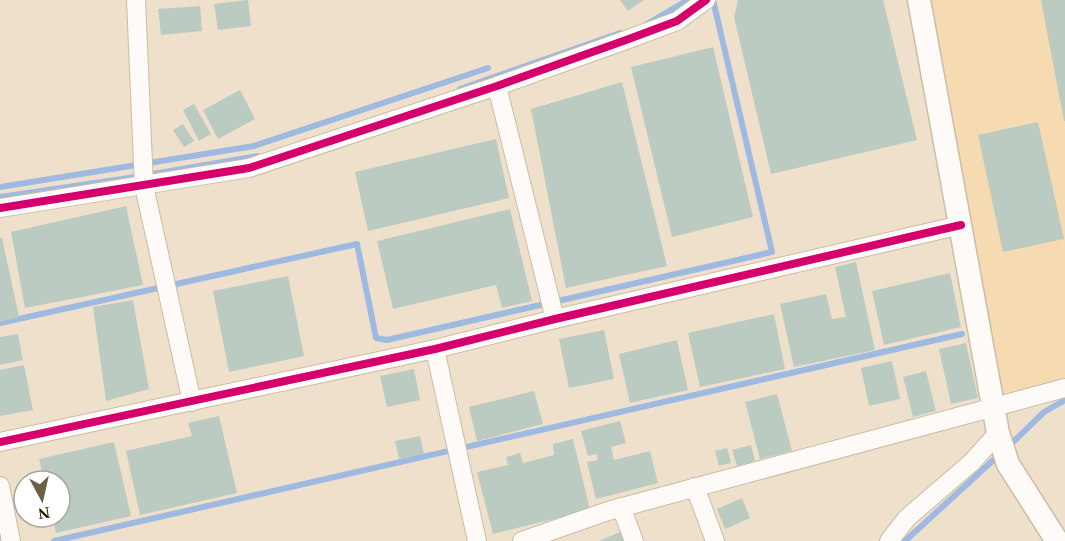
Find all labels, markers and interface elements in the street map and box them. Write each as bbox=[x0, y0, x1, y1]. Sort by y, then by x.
north arrow bbox=[12, 469, 72, 529]
text: N bbox=[37, 504, 51, 523]

